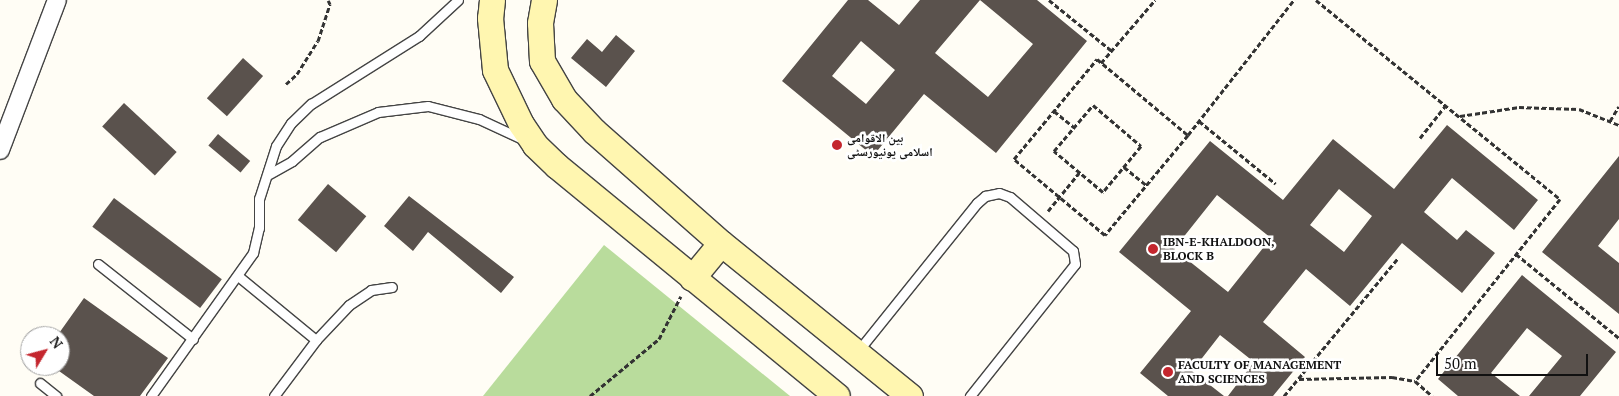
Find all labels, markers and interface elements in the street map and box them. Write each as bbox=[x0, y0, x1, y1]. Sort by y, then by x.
place label: بین الاقوامی اسلامی یونیورسٹی bbox=[847, 131, 933, 159]
marker: بین الاقوامی اسلامی یونیورسٹی bbox=[831, 139, 843, 151]
place label: IBN-E-KHALDOON, BLOCK B bbox=[1163, 235, 1275, 263]
marker: IBN-E-KHALDOON, BLOCK B bbox=[1147, 243, 1159, 255]
north arrow bbox=[20, 326, 70, 376]
text: N bbox=[46, 332, 67, 352]
scale bar bbox=[1439, 344, 1592, 376]
text: 50 m bbox=[1444, 353, 1477, 373]
place label: FACULTY OF MANAGEMENT AND SCIENCES bbox=[1178, 358, 1341, 386]
marker: FACULTY OF MANAGEMENT AND SCIENCES bbox=[1162, 366, 1174, 378]

